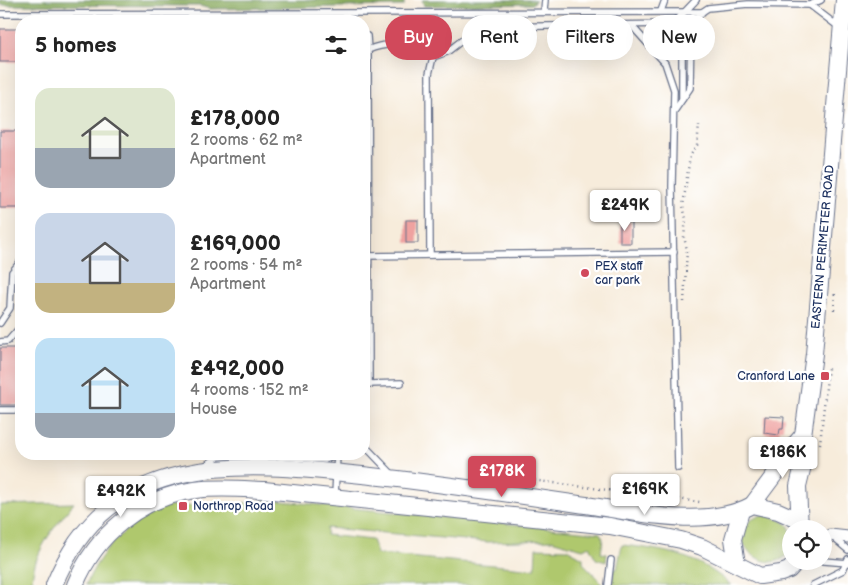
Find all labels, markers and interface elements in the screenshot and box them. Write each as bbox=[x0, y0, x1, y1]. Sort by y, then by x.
chip: Buy bbox=[385, 15, 452, 60]
chip: Rent bbox=[462, 15, 537, 60]
chip: Filters bbox=[547, 15, 633, 60]
chip: New bbox=[643, 15, 715, 60]
icon: filters bbox=[322, 31, 350, 59]
text: 5 homes bbox=[35, 33, 117, 58]
text: £178,000 bbox=[190, 106, 280, 131]
icon: home bbox=[75, 108, 135, 168]
text: 2 rooms · 62 m² bbox=[190, 131, 303, 150]
text: Apartment bbox=[190, 150, 266, 169]
street label: EASTERN PERIMETER ROAD bbox=[808, 164, 838, 330]
pin: £249K bbox=[590, 190, 660, 232]
text: £249K bbox=[601, 196, 649, 215]
text: £169,000 bbox=[190, 231, 281, 256]
icon: home bbox=[75, 233, 135, 293]
text: 2 rooms · 54 m² bbox=[190, 256, 302, 275]
place label: PEX staff car park bbox=[595, 259, 644, 288]
marker: PEX staff car park bbox=[579, 267, 591, 279]
text: Apartment bbox=[190, 275, 266, 294]
text: £492,000 bbox=[190, 356, 284, 381]
icon: home bbox=[75, 358, 135, 418]
place label: Cranford Lane bbox=[737, 369, 815, 384]
marker: Cranford Lane bbox=[819, 370, 831, 382]
text: 4 rooms · 152 m² bbox=[190, 381, 309, 400]
text: House bbox=[190, 400, 237, 419]
pin: £186K bbox=[748, 436, 818, 479]
text: £186K bbox=[760, 443, 806, 462]
pin: £178K bbox=[467, 456, 537, 498]
text: £178K bbox=[479, 462, 525, 481]
pin: £169K bbox=[610, 474, 680, 516]
pin: £492K bbox=[86, 476, 156, 518]
text: £169K bbox=[622, 480, 668, 499]
text: £492K bbox=[96, 482, 146, 501]
place label: Northrop Road bbox=[193, 499, 274, 514]
marker: Northrop Road bbox=[177, 500, 189, 512]
map controls bbox=[782, 520, 832, 570]
button: locate bbox=[782, 520, 832, 570]

